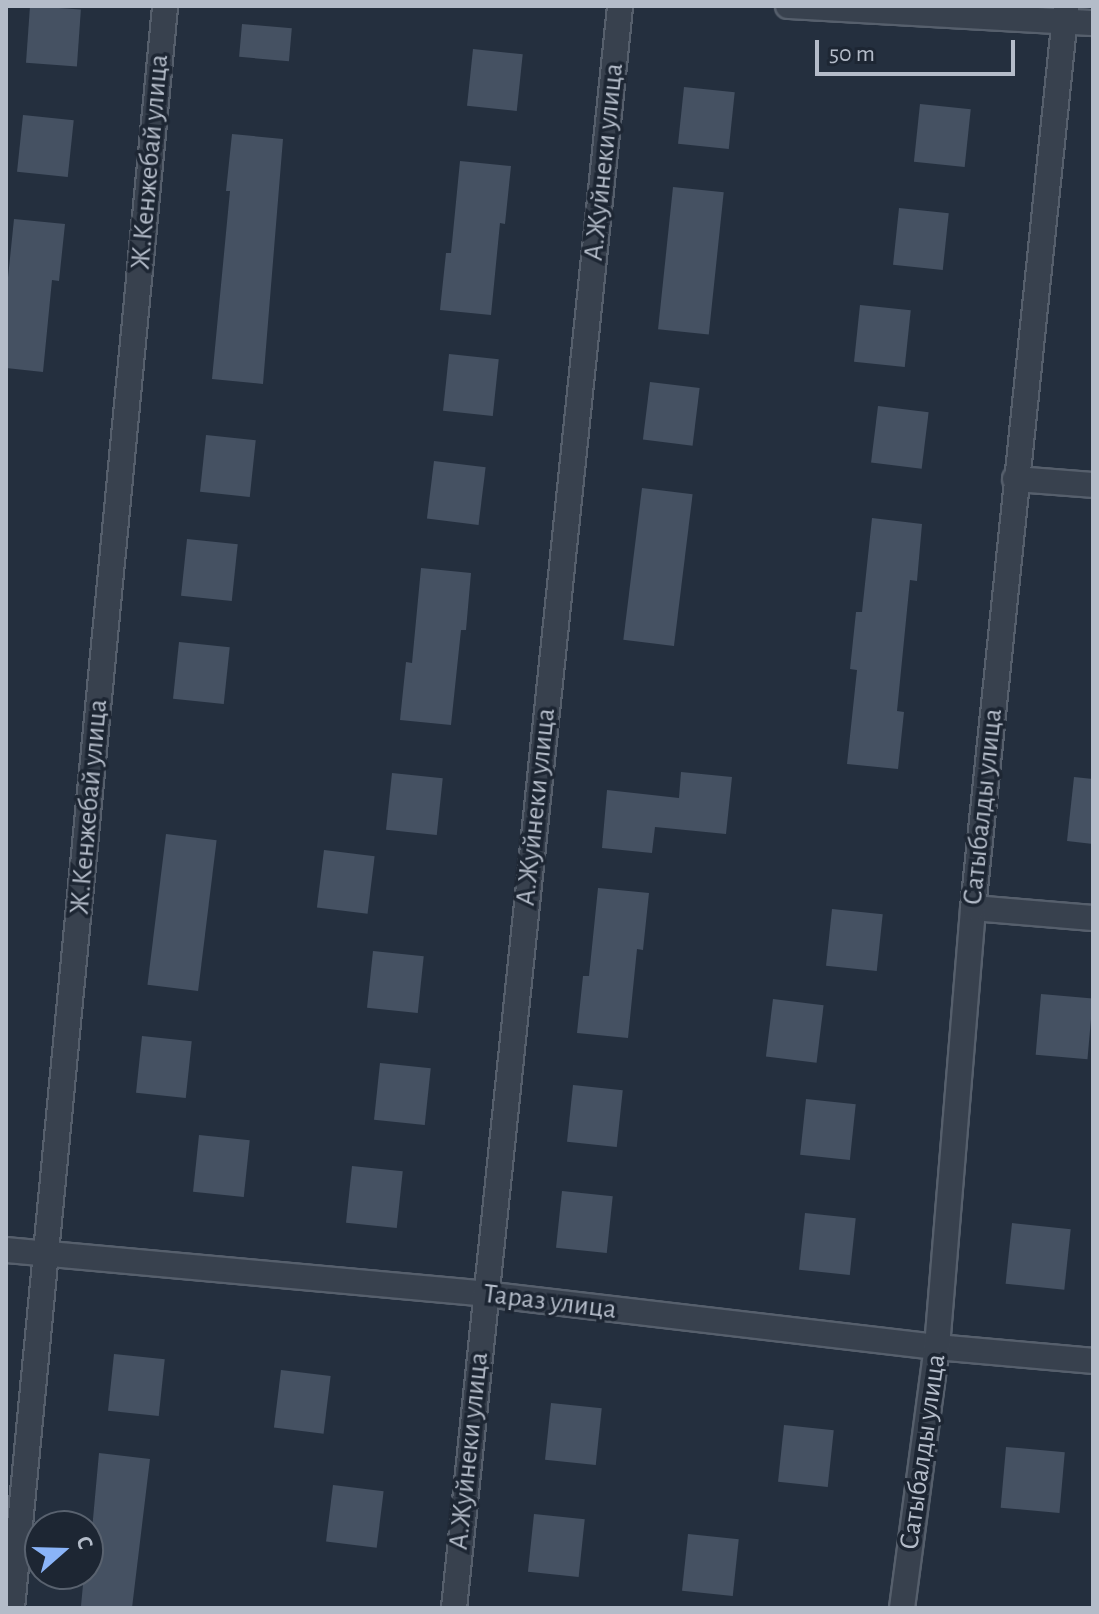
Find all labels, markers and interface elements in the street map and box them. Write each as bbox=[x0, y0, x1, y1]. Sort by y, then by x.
scale bar bbox=[819, 24, 1019, 74]
text: 50 m bbox=[829, 42, 875, 66]
street label: Ж.Кенжебай улица bbox=[124, 53, 176, 271]
street label: А.Жуйнеки улица bbox=[577, 62, 631, 262]
street label: Ж.Кенжебай улица bbox=[63, 698, 115, 916]
street label: А.Жуйнеки улица bbox=[509, 707, 563, 907]
street label: Сатыбалды улица bbox=[956, 707, 1010, 907]
street label: Тараз улица bbox=[482, 1277, 618, 1327]
street label: А.Жуйнеки улица bbox=[442, 1351, 496, 1551]
street label: Сатыбалды улица bbox=[893, 1352, 953, 1552]
north arrow bbox=[24, 1510, 104, 1590]
text: С bbox=[72, 1533, 97, 1552]

